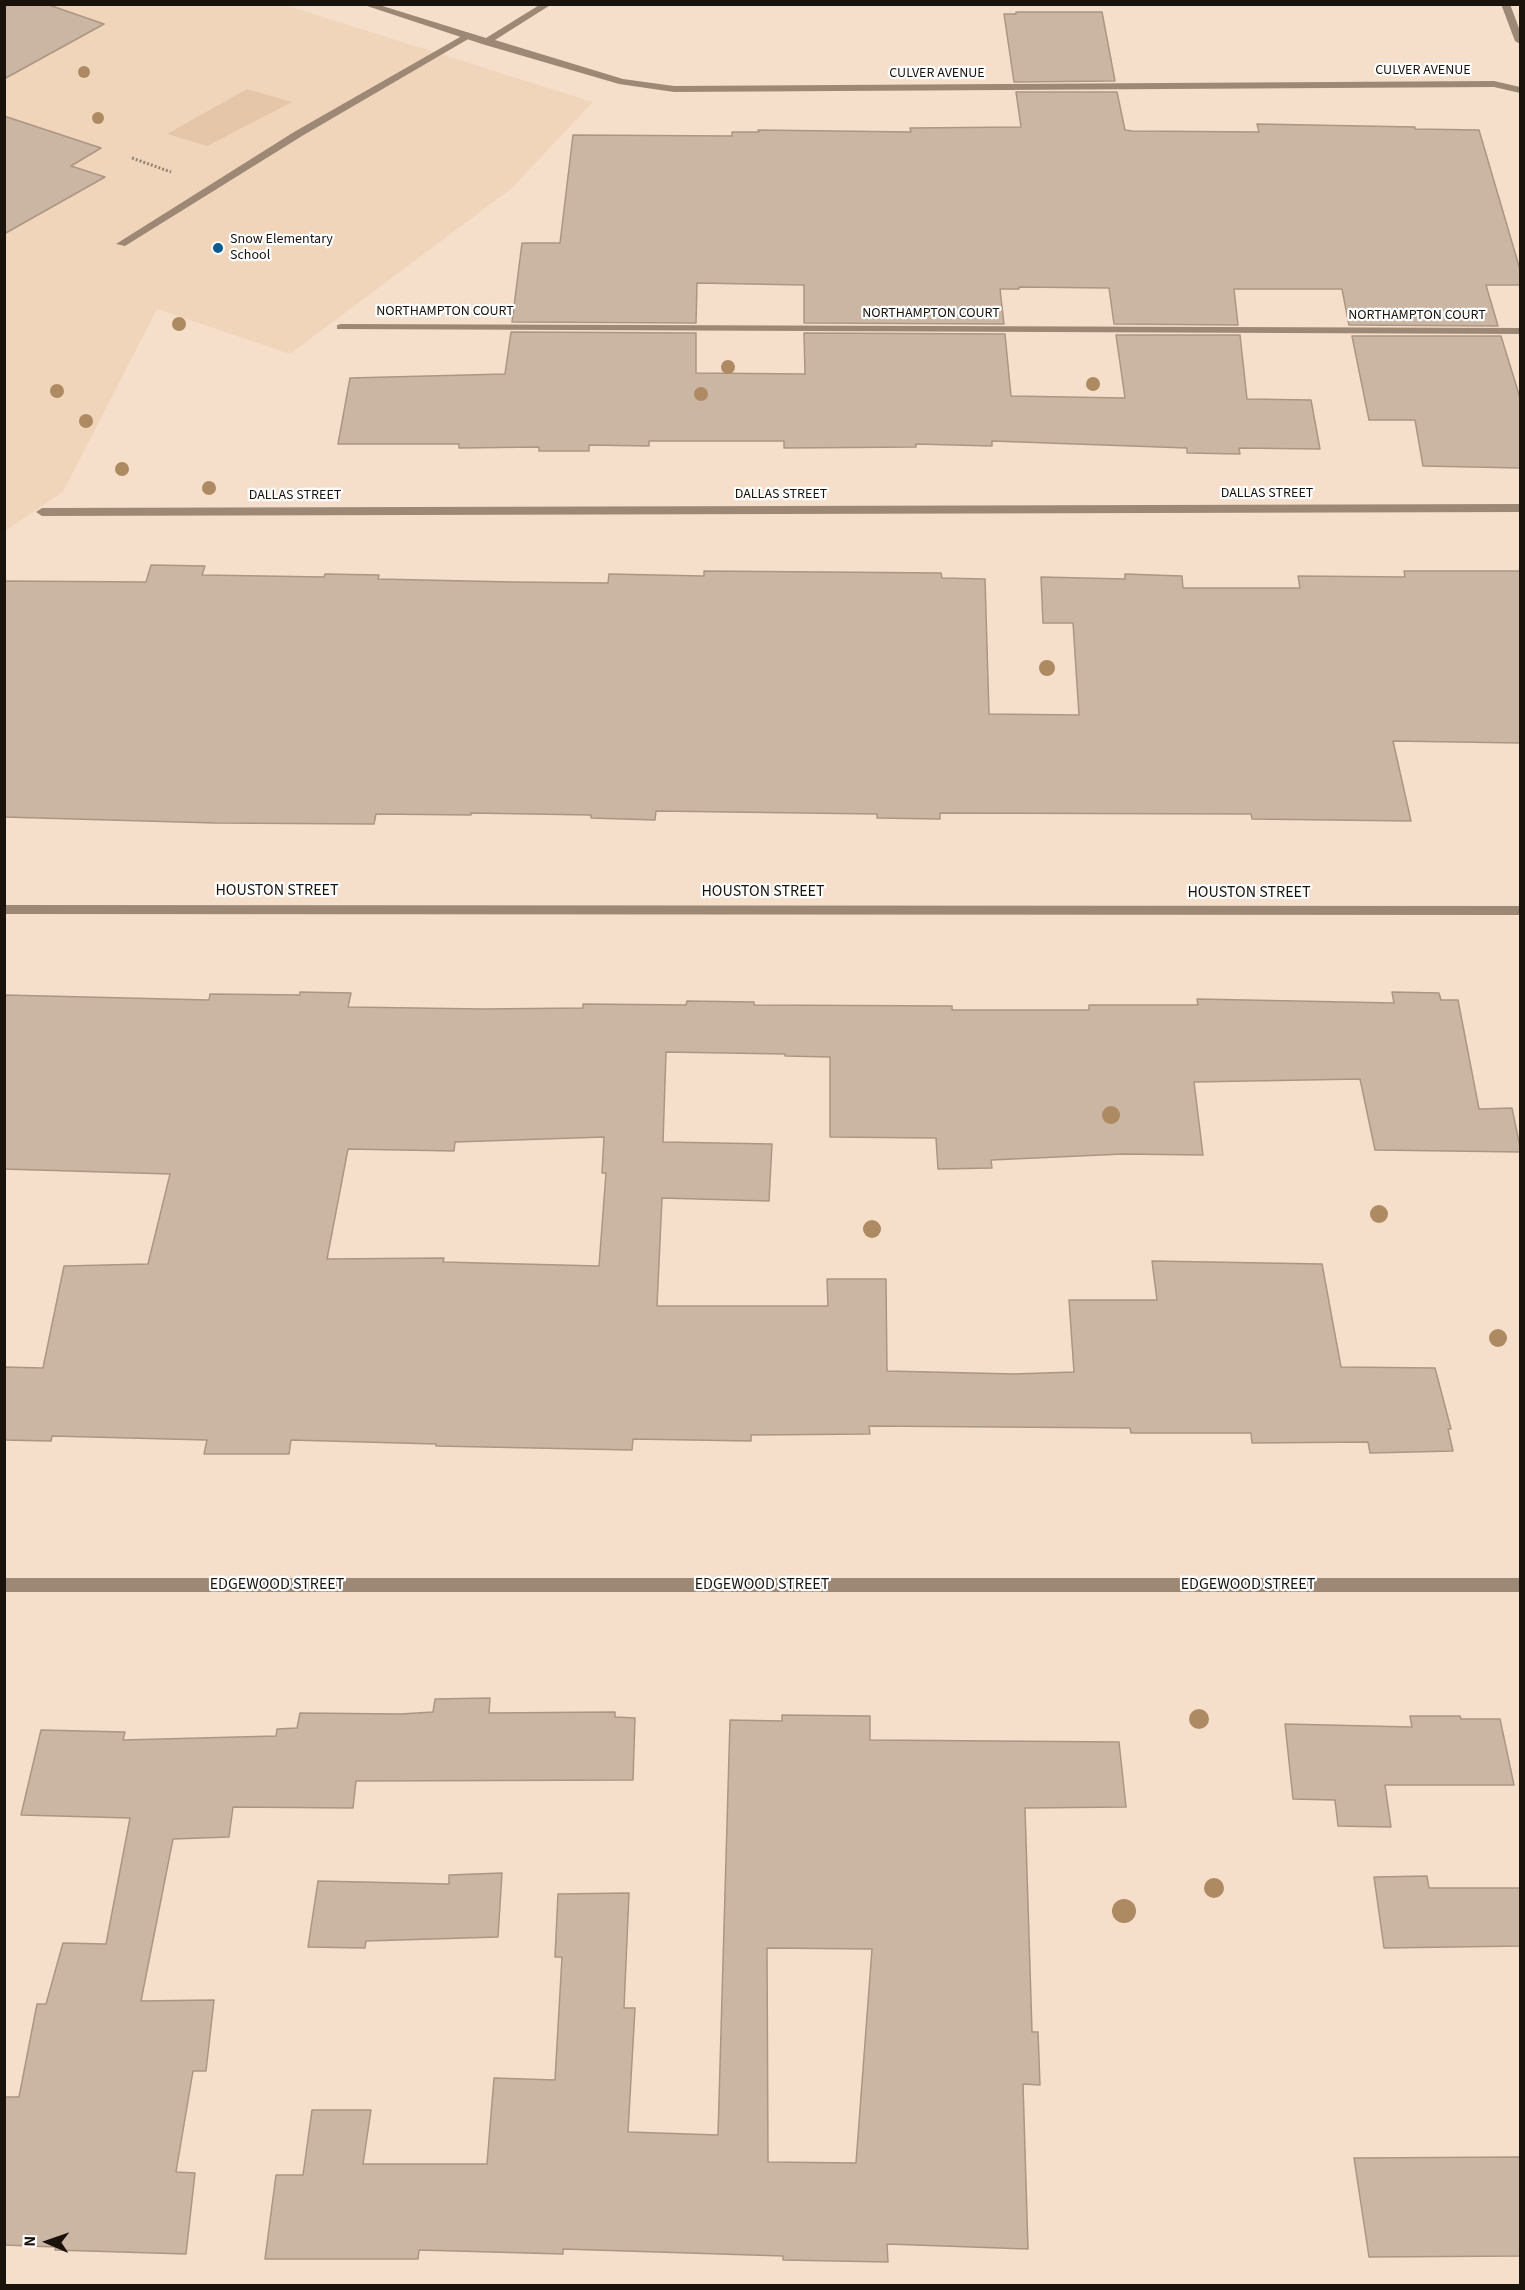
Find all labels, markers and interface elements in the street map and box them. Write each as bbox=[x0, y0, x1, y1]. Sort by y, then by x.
street label: CULVER AVENUE bbox=[1375, 63, 1471, 79]
street label: CULVER AVENUE bbox=[889, 66, 985, 82]
place label: Snow Elementary School bbox=[230, 232, 333, 264]
marker: Snow Elementary School bbox=[211, 241, 225, 255]
street label: NORTHAMPTON COURT bbox=[376, 304, 514, 320]
street label: NORTHAMPTON COURT bbox=[862, 306, 1000, 322]
street label: NORTHAMPTON COURT bbox=[1348, 308, 1486, 324]
street label: DALLAS STREET bbox=[1221, 486, 1313, 502]
street label: DALLAS STREET bbox=[735, 487, 827, 503]
street label: DALLAS STREET bbox=[249, 488, 341, 504]
street label: HOUSTON STREET bbox=[215, 881, 339, 901]
street label: HOUSTON STREET bbox=[701, 882, 825, 902]
street label: HOUSTON STREET bbox=[1187, 883, 1311, 903]
street label: EDGEWOOD STREET bbox=[210, 1575, 344, 1595]
street label: EDGEWOOD STREET bbox=[695, 1575, 829, 1595]
street label: EDGEWOOD STREET bbox=[1181, 1575, 1315, 1595]
north arrow bbox=[18, 2212, 78, 2272]
text: N bbox=[19, 2236, 41, 2247]

